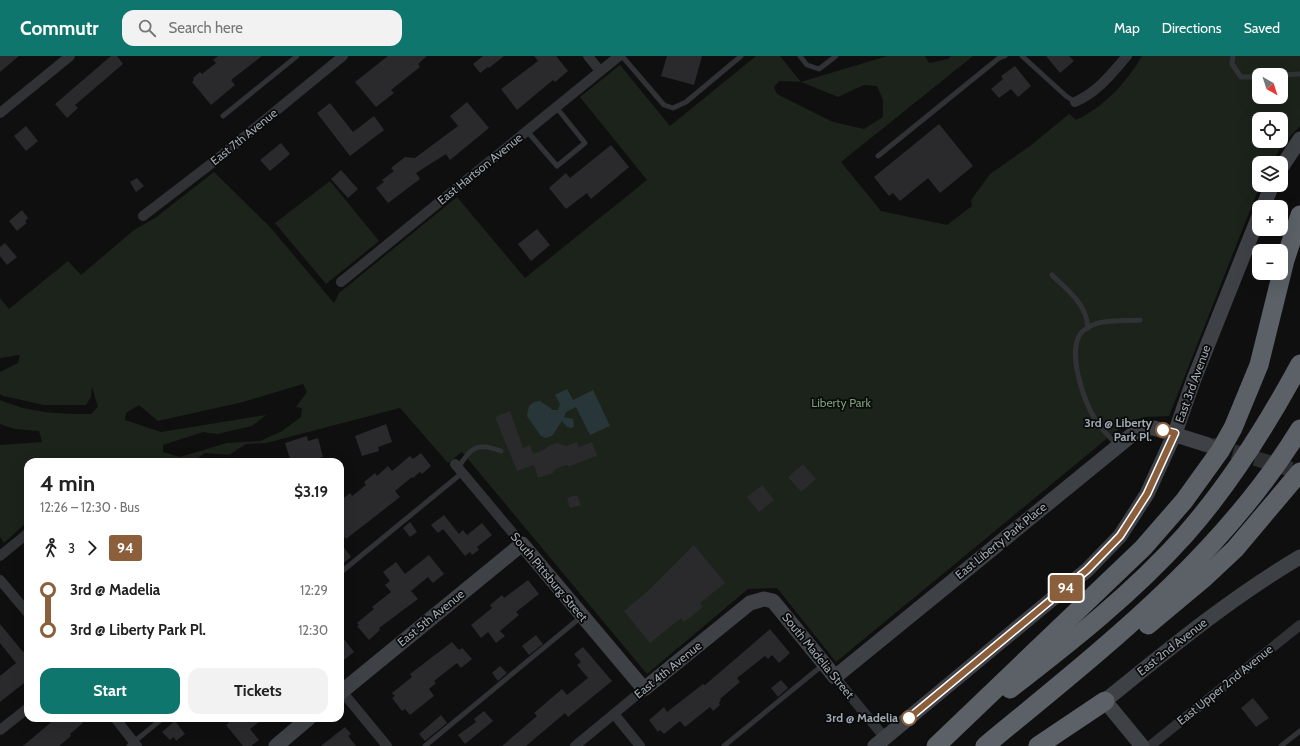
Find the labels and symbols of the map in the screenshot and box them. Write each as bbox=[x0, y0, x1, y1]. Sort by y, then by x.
north arrow bbox=[1252, 68, 1288, 104]
street label: East 7th Avenue bbox=[207, 105, 280, 168]
street label: East Hartson Avenue bbox=[434, 130, 525, 208]
street label: East 3rd Avenue bbox=[1172, 343, 1214, 425]
park label: Liberty Park bbox=[811, 395, 871, 410]
place label: 3rd @ Liberty Park Pl. bbox=[1084, 415, 1153, 444]
marker: 3rd @ Liberty Park Pl. bbox=[1155, 422, 1171, 438]
street label: East Liberty Park Place bbox=[952, 499, 1049, 582]
street label: South Pittsburg Street bbox=[508, 529, 591, 624]
line badge: 94 bbox=[1048, 575, 1084, 601]
street label: East 5th Avenue bbox=[394, 586, 467, 649]
street label: South Madelia Street bbox=[779, 610, 858, 702]
street label: East 2nd Avenue bbox=[1134, 615, 1210, 679]
street label: East 4th Avenue bbox=[631, 638, 704, 701]
street label: East Upper 2nd Avenue bbox=[1174, 641, 1276, 728]
place label: 3rd @ Madelia bbox=[826, 710, 898, 725]
marker: 3rd @ Madelia bbox=[901, 710, 917, 726]

